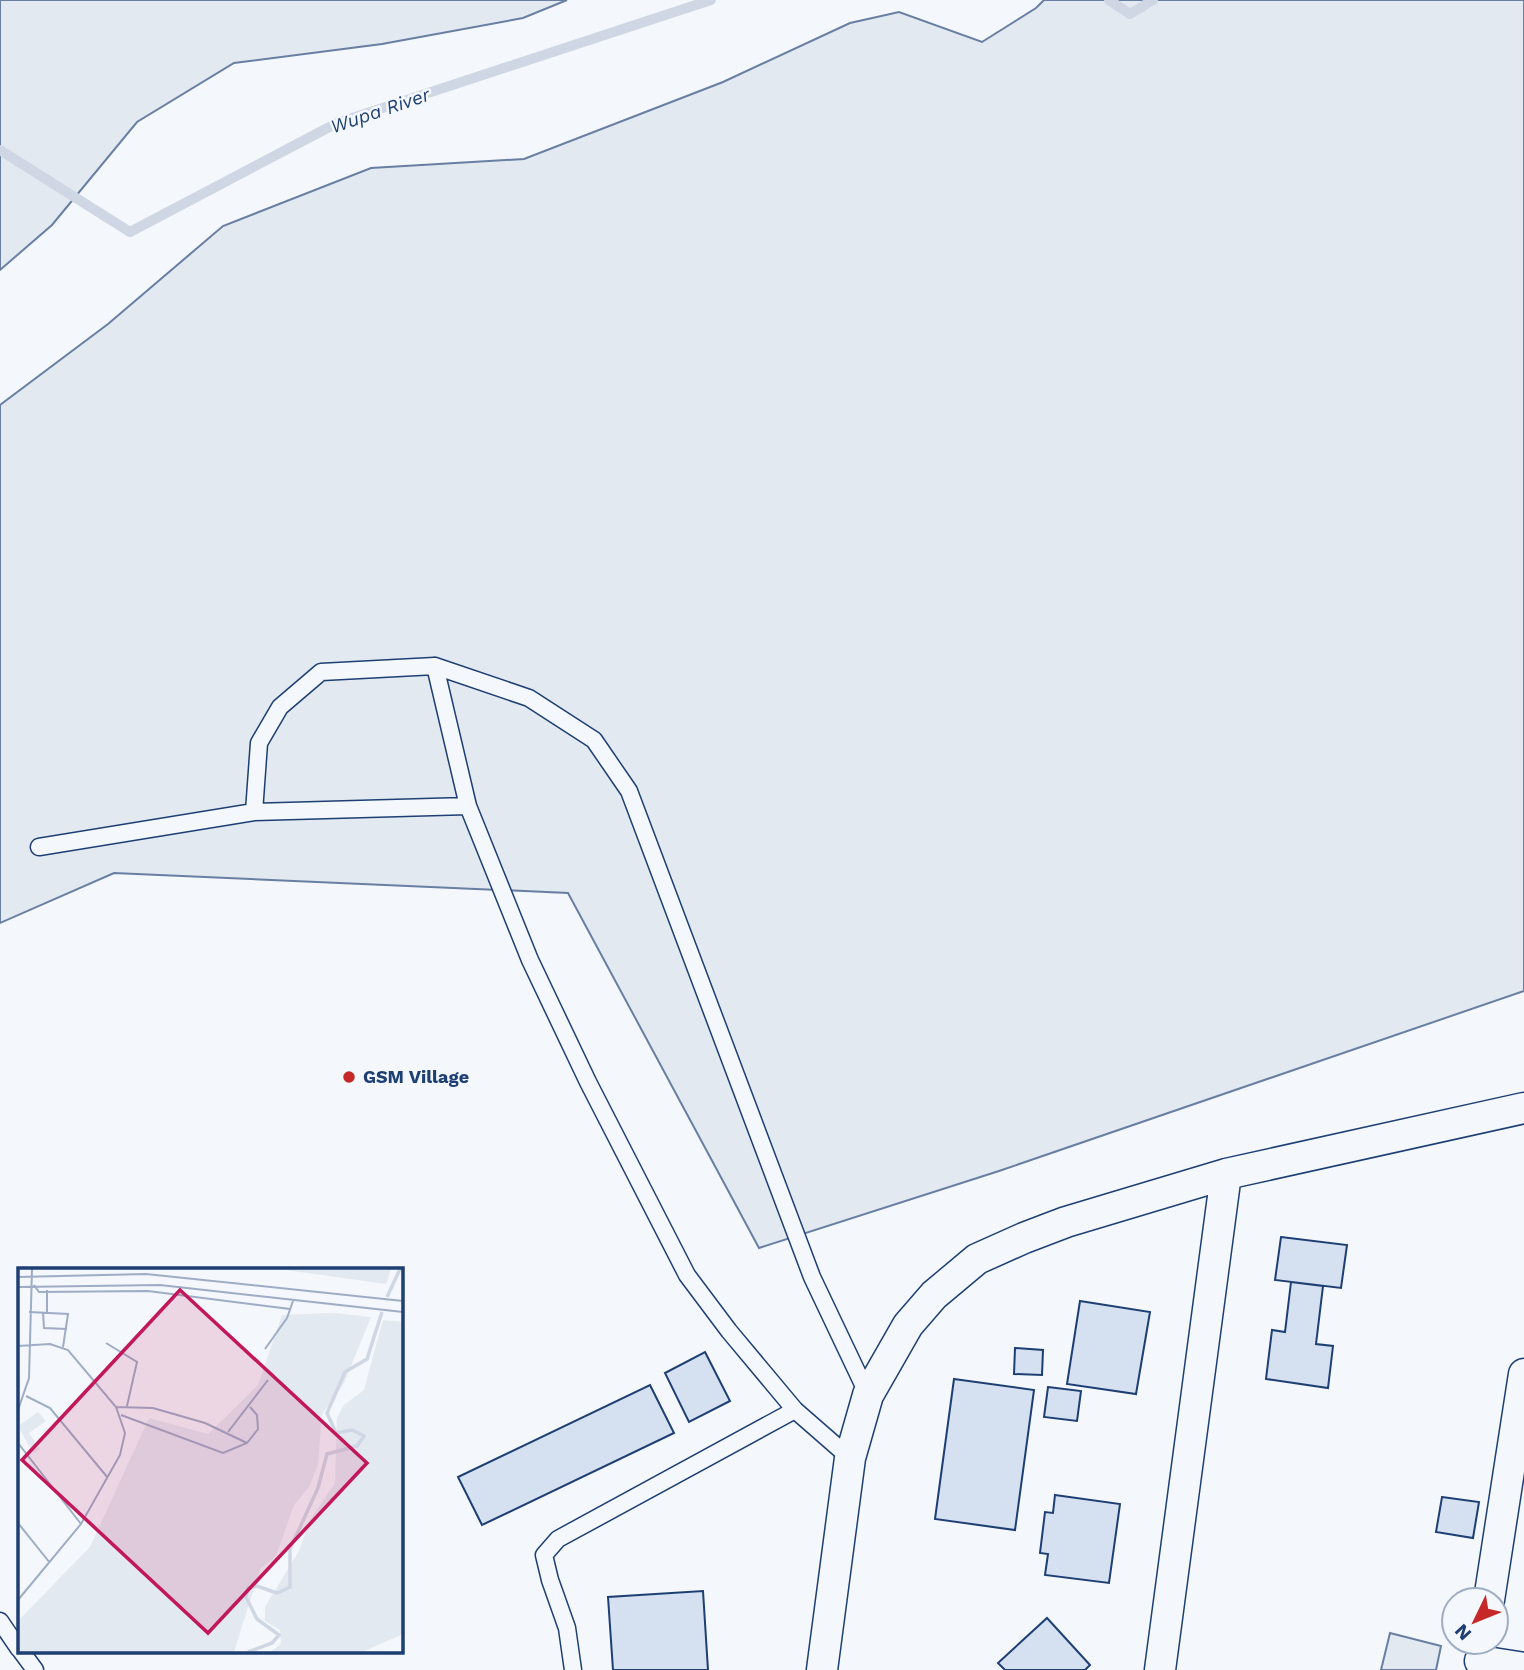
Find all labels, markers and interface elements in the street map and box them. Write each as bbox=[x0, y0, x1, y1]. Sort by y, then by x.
water label: Wupa River bbox=[327, 83, 433, 138]
place label: GSM Village bbox=[363, 1066, 469, 1087]
marker: GSM Village bbox=[341, 1069, 357, 1085]
inset map bbox=[18, 1268, 402, 1652]
north arrow bbox=[1440, 1586, 1510, 1656]
text: N bbox=[1450, 1619, 1476, 1645]

